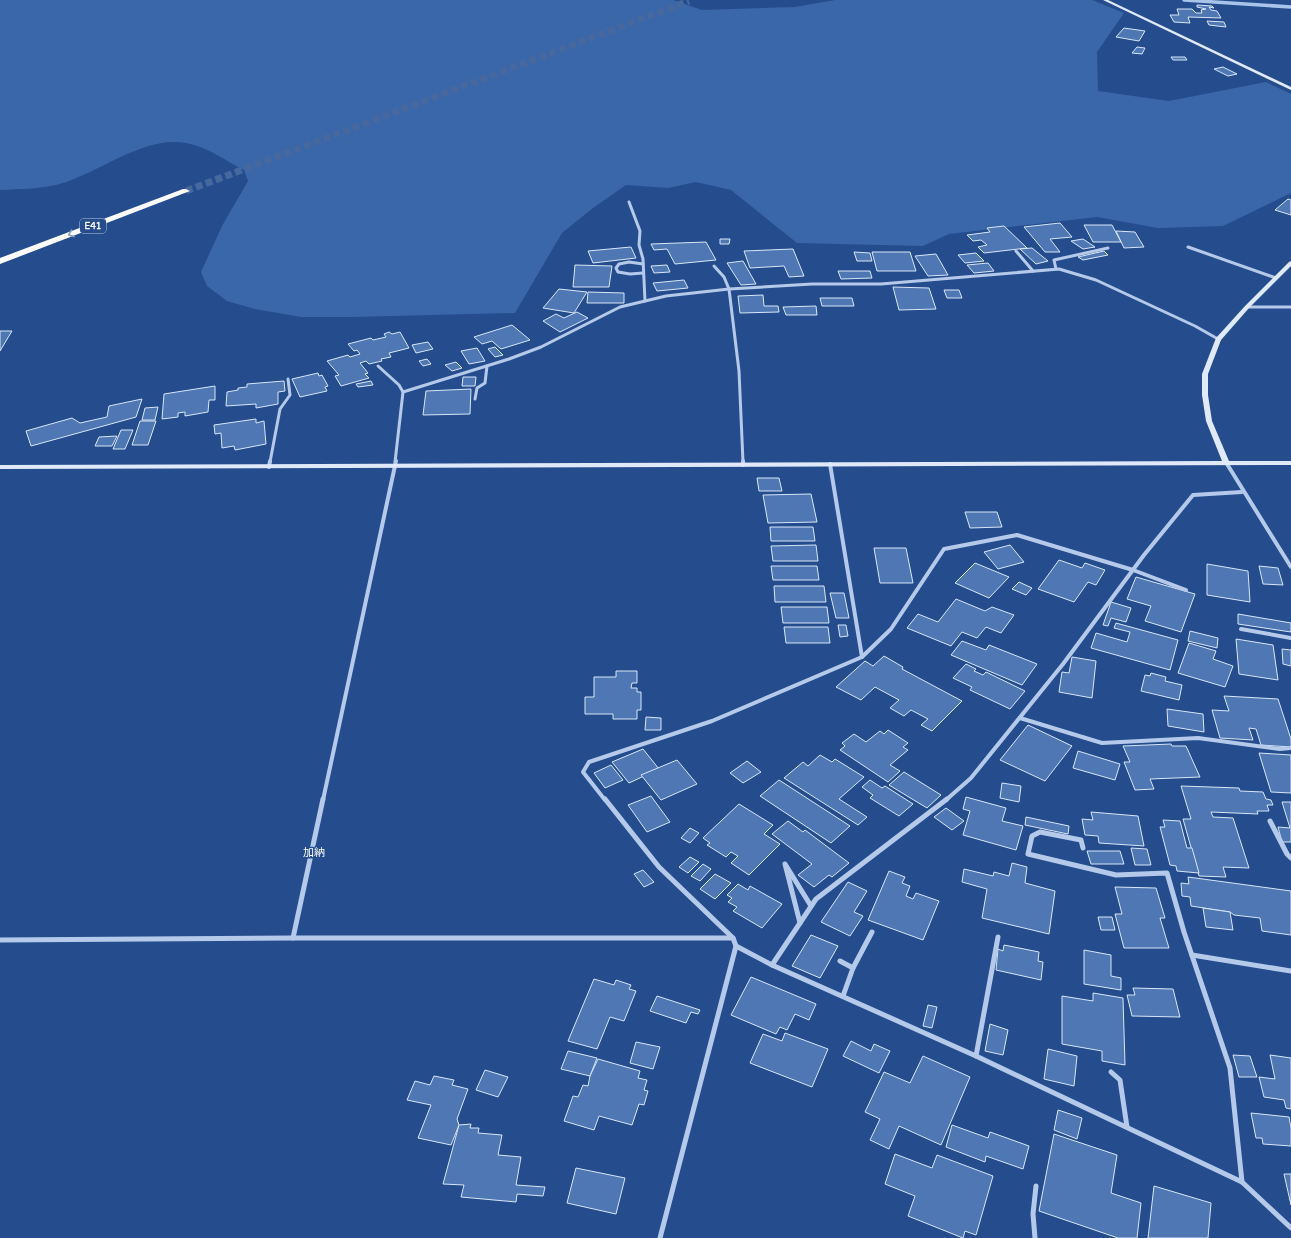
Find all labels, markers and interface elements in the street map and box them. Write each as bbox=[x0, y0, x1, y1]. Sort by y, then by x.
road number: E41 bbox=[80, 219, 106, 233]
one-way arrow bbox=[67, 230, 74, 238]
district label: 加納 bbox=[303, 846, 325, 859]

